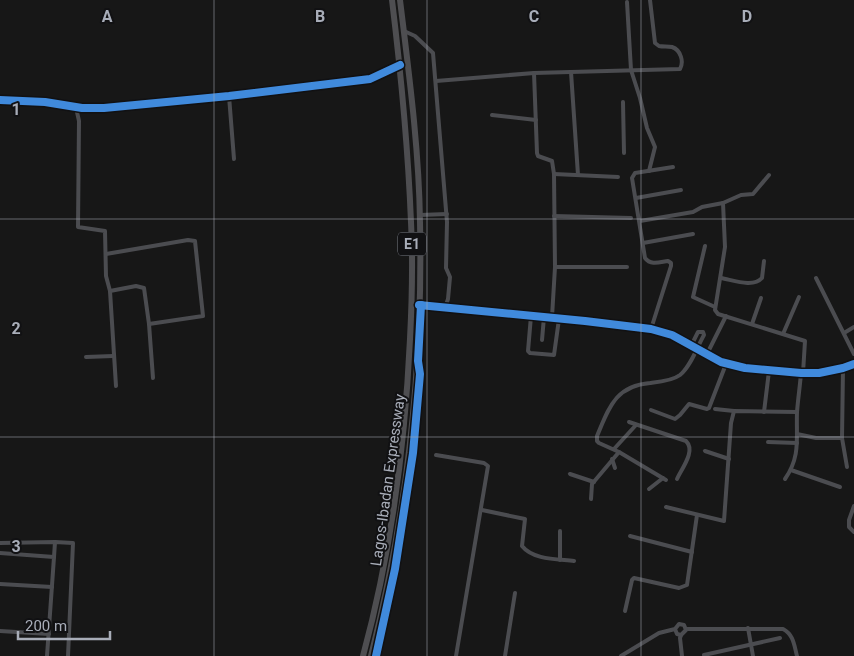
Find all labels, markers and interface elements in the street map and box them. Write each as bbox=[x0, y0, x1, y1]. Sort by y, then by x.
text: A bbox=[102, 7, 113, 26]
text: B bbox=[315, 7, 325, 26]
text: C bbox=[529, 7, 539, 26]
text: D bbox=[742, 7, 752, 26]
text: 1 bbox=[11, 100, 21, 119]
road number: E1 bbox=[398, 232, 426, 255]
text: 2 bbox=[11, 319, 21, 338]
street label: Lagos-Ibadan Expressway bbox=[367, 393, 409, 567]
text: 3 bbox=[11, 537, 21, 556]
scale bar bbox=[18, 608, 110, 640]
text: 200 m bbox=[25, 617, 67, 635]

